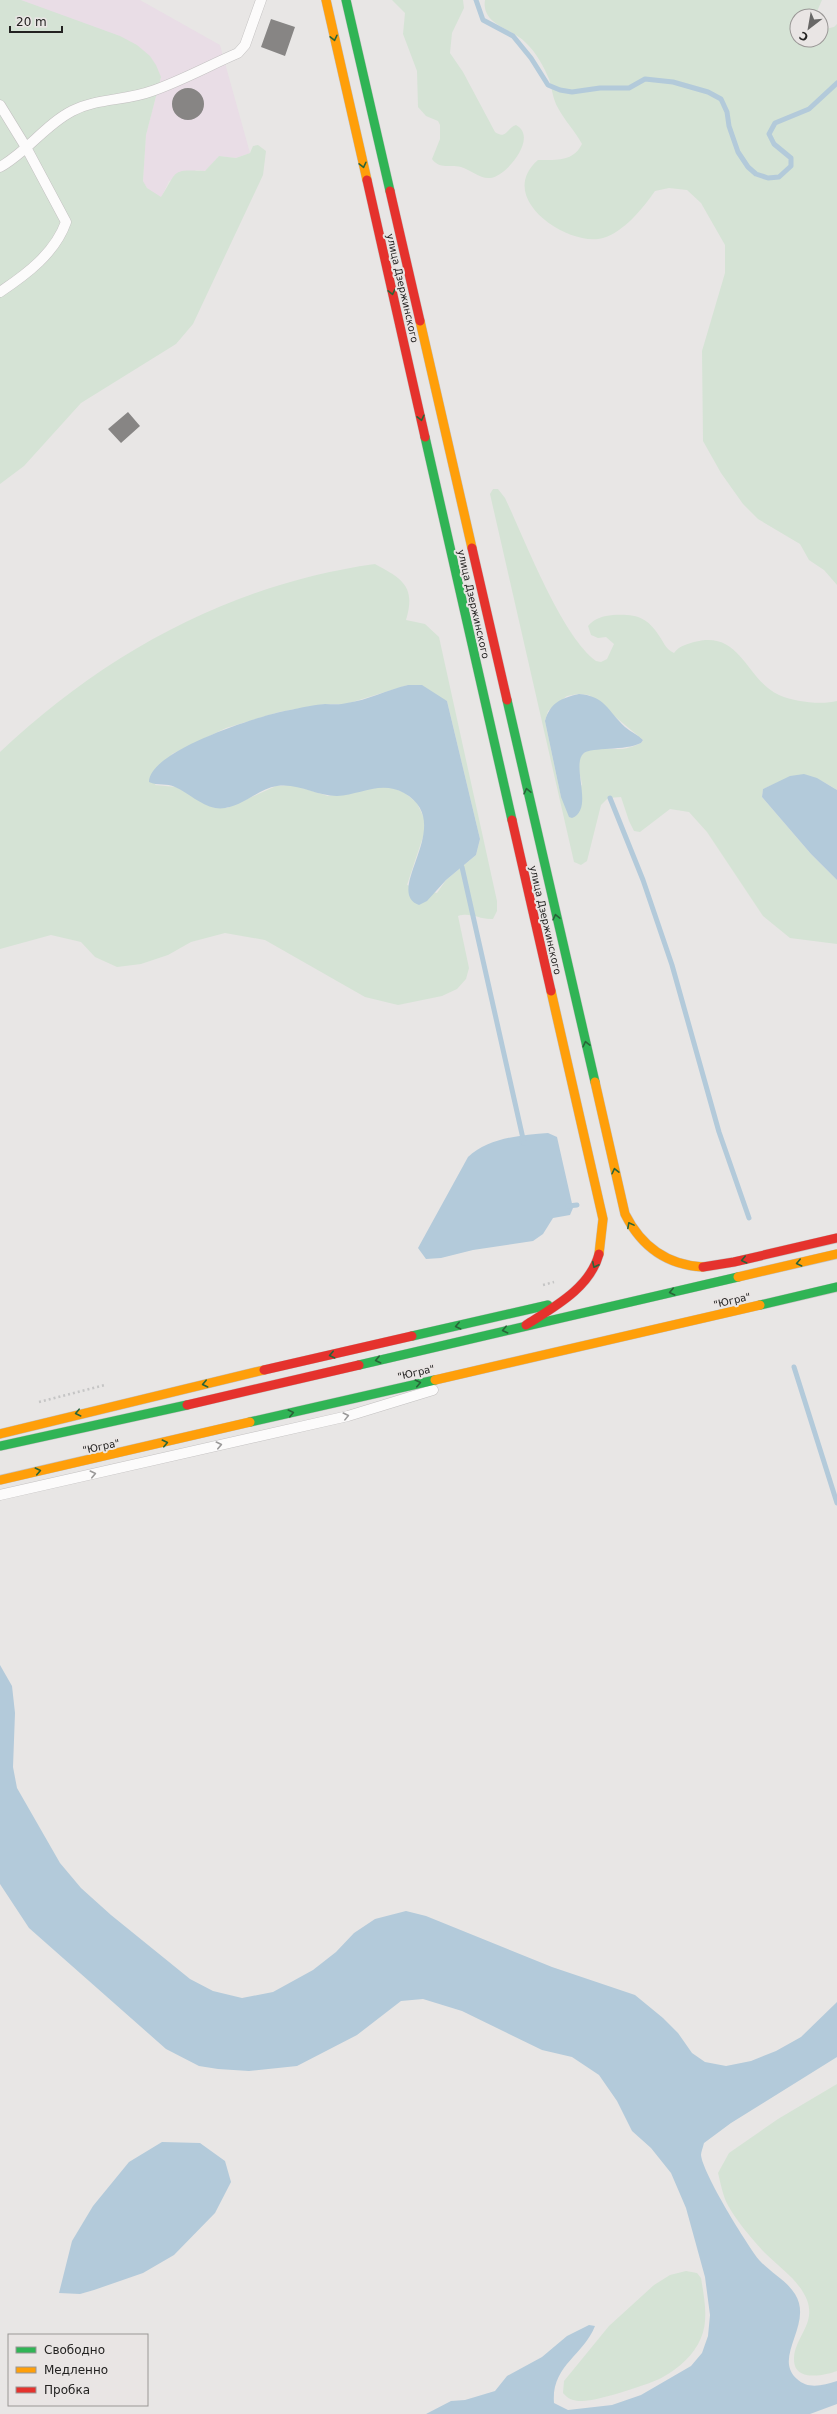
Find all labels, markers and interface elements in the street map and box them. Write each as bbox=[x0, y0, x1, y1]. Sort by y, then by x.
scale bar bbox=[10, 8, 62, 34]
north arrow bbox=[789, 8, 829, 48]
text: 20 m bbox=[16, 15, 47, 29]
text: С bbox=[797, 28, 811, 44]
one-way arrow bbox=[330, 35, 338, 41]
one-way arrow bbox=[359, 162, 367, 168]
street label: улица Дзержинского bbox=[385, 232, 420, 344]
one-way arrow bbox=[388, 288, 396, 295]
one-way arrow bbox=[416, 415, 424, 422]
street label: улица Дзержинского bbox=[456, 548, 491, 660]
one-way arrow bbox=[524, 787, 532, 794]
street label: улица Дзержинского bbox=[528, 864, 563, 976]
one-way arrow bbox=[553, 914, 561, 920]
one-way arrow bbox=[582, 1041, 590, 1047]
one-way arrow bbox=[611, 1167, 619, 1174]
one-way arrow bbox=[627, 1222, 635, 1229]
one-way arrow bbox=[741, 1255, 748, 1263]
one-way arrow bbox=[796, 1258, 802, 1266]
one-way arrow bbox=[592, 1260, 600, 1268]
one-way arrow bbox=[669, 1287, 675, 1295]
street label: "Югра" bbox=[712, 1291, 752, 1310]
one-way arrow bbox=[455, 1321, 462, 1329]
one-way arrow bbox=[501, 1326, 508, 1334]
one-way arrow bbox=[329, 1350, 335, 1358]
one-way arrow bbox=[375, 1355, 382, 1364]
street label: "Югра" bbox=[396, 1363, 436, 1382]
one-way arrow bbox=[202, 1379, 208, 1387]
one-way arrow bbox=[415, 1380, 421, 1388]
one-way arrow bbox=[75, 1409, 82, 1417]
one-way arrow bbox=[288, 1409, 295, 1418]
one-way arrow bbox=[342, 1412, 349, 1421]
street label: "Югра" bbox=[82, 1437, 121, 1456]
one-way arrow bbox=[162, 1439, 168, 1447]
one-way arrow bbox=[216, 1442, 223, 1450]
one-way arrow bbox=[35, 1468, 41, 1476]
one-way arrow bbox=[89, 1471, 96, 1479]
legend bbox=[8, 2334, 148, 2406]
text: Свободно bbox=[44, 2343, 105, 2357]
text: Медленно bbox=[44, 2363, 108, 2377]
text: Пробка bbox=[44, 2383, 90, 2397]

